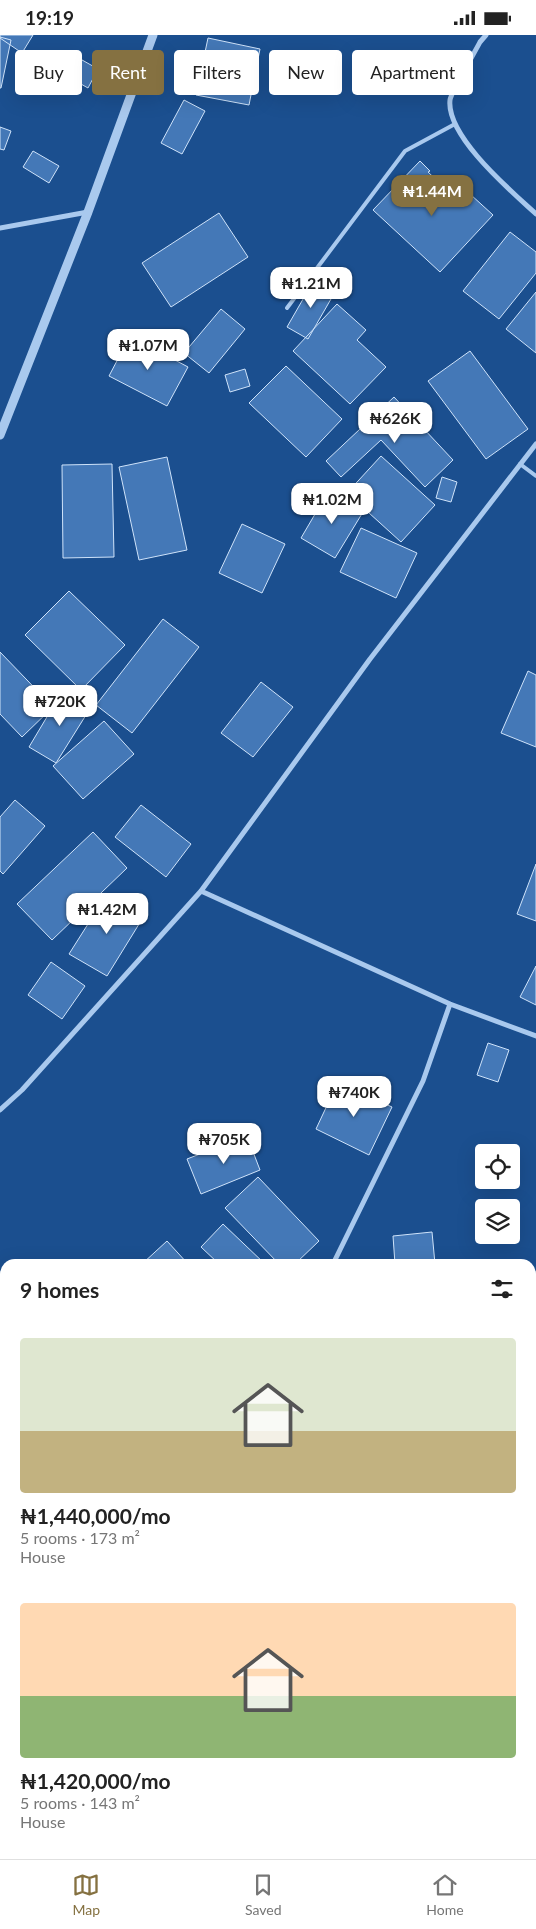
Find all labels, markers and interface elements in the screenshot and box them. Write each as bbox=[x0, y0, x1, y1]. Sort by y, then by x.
text: 19:19 bbox=[25, 6, 74, 29]
chip: Buy bbox=[15, 50, 82, 95]
chip: Rent bbox=[92, 50, 164, 95]
chip: Filters bbox=[174, 50, 259, 95]
chip: New bbox=[269, 50, 342, 95]
chip: Apartment bbox=[352, 50, 473, 95]
pin: ₦1.44M bbox=[391, 175, 473, 217]
text: ₦1.44M bbox=[402, 181, 462, 200]
pin: ₦1.21M bbox=[270, 267, 352, 309]
text: ₦1.21M bbox=[281, 273, 341, 292]
pin: ₦1.07M bbox=[107, 329, 189, 371]
text: ₦1.07M bbox=[118, 335, 178, 354]
pin: ₦626K bbox=[360, 401, 430, 444]
text: ₦626K bbox=[369, 408, 421, 427]
pin: ₦1.02M bbox=[291, 483, 373, 525]
text: ₦1.02M bbox=[302, 489, 362, 508]
pin: ₦720K bbox=[25, 685, 95, 727]
text: ₦720K bbox=[34, 691, 86, 710]
pin: ₦1.42M bbox=[66, 893, 148, 935]
text: ₦1.42M bbox=[77, 899, 137, 918]
pin: ₦740K bbox=[319, 1075, 389, 1118]
text: ₦740K bbox=[328, 1082, 380, 1101]
pin: ₦705K bbox=[189, 1123, 259, 1165]
text: ₦705K bbox=[198, 1129, 250, 1148]
map controls bbox=[475, 1144, 520, 1244]
button: locate bbox=[475, 1144, 520, 1189]
button: layers bbox=[475, 1199, 520, 1244]
icon: filters bbox=[488, 1275, 516, 1303]
text: 9 homes bbox=[20, 1277, 99, 1302]
icon: home bbox=[223, 1370, 313, 1460]
text: ₦1,440,000/mo bbox=[20, 1503, 171, 1528]
text: 5 rooms · 173 m² bbox=[20, 1528, 140, 1547]
text: House bbox=[20, 1547, 65, 1566]
icon: home bbox=[223, 1635, 313, 1725]
text: ₦1,420,000/mo bbox=[20, 1768, 171, 1793]
text: 5 rooms · 143 m² bbox=[20, 1793, 140, 1812]
text: House bbox=[20, 1812, 65, 1831]
tab: Map bbox=[72, 1871, 100, 1918]
tab: Saved bbox=[245, 1871, 282, 1918]
tab: Home bbox=[426, 1871, 464, 1918]

